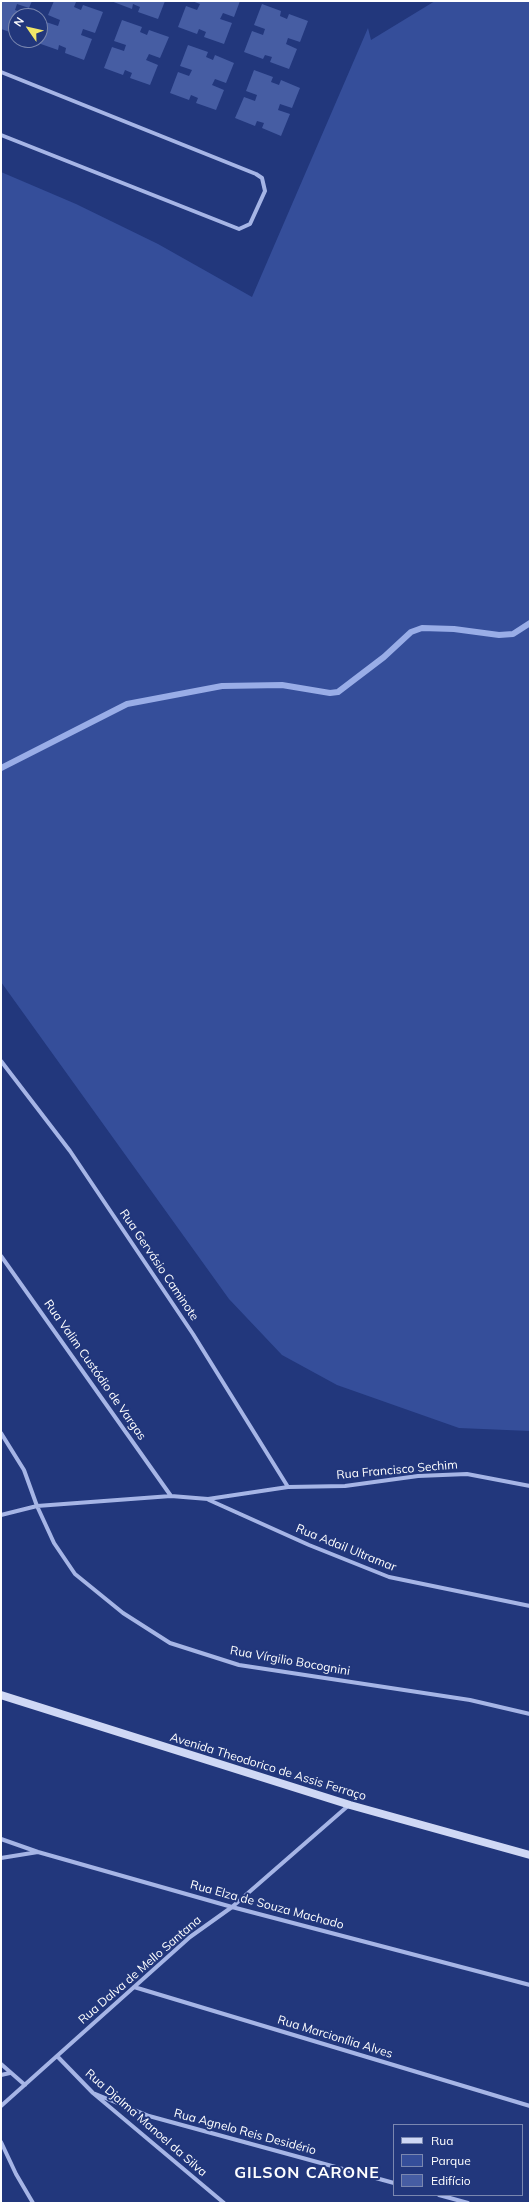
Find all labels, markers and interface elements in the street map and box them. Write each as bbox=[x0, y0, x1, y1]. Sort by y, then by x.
north arrow bbox=[8, 8, 48, 48]
text: N bbox=[11, 14, 27, 29]
street label: Rua Gervásio Caminote bbox=[116, 1207, 202, 1323]
street label: Rua Valim Custódio de Vargas bbox=[41, 1297, 149, 1443]
street label: Rua Francisco Sechim bbox=[336, 1458, 458, 1482]
street label: Rua Adail Ultramar bbox=[294, 1521, 398, 1575]
street label: Rua Vírgilio Bocognini bbox=[229, 1643, 351, 1679]
street label: Avenida Theodorico de Assis Ferraço bbox=[168, 1730, 368, 1804]
street label: Rua Elza de Souza Machado bbox=[189, 1878, 345, 1932]
street label: Rua Dalva de Mello Santana bbox=[76, 1913, 204, 2027]
street label: Rua Marcionília Alves bbox=[276, 2013, 394, 2061]
street label: Rua Djalma Manoel da Silva bbox=[82, 2066, 210, 2180]
street label: Rua Agnelo Reis Desidério bbox=[172, 2106, 318, 2158]
legend bbox=[393, 2124, 523, 2196]
text: Rua bbox=[431, 2133, 453, 2148]
text: Parque bbox=[431, 2153, 471, 2168]
district label: GILSON CARONE bbox=[234, 2163, 380, 2183]
text: Edifício bbox=[431, 2173, 471, 2188]

